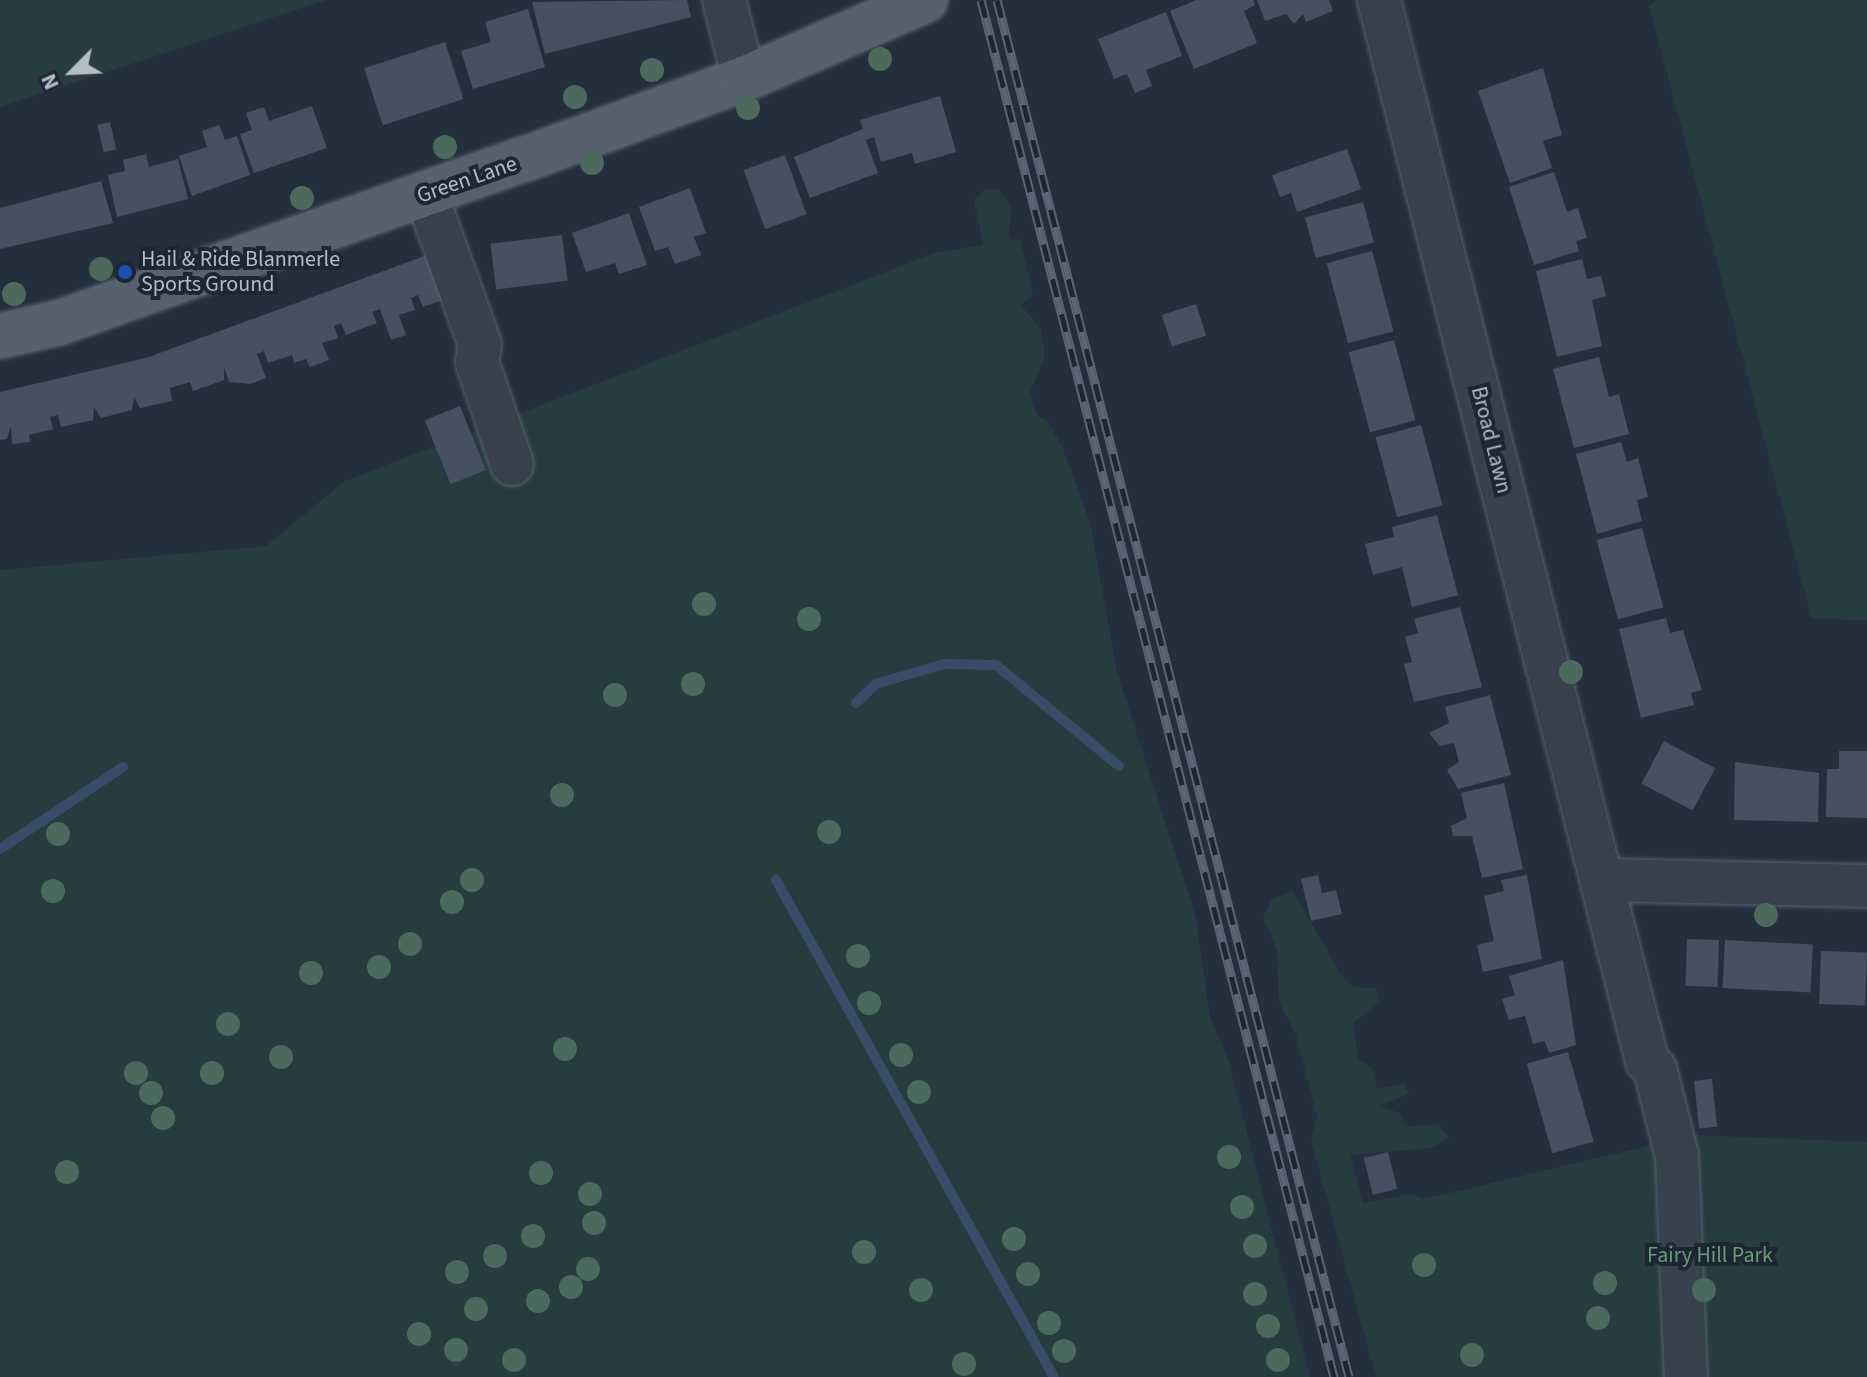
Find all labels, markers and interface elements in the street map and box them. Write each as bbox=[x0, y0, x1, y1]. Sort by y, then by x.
north arrow bbox=[32, 32, 112, 112]
text: N bbox=[32, 69, 68, 95]
street label: Green Lane bbox=[414, 151, 520, 209]
place label: Hail & Ride Blanmerle Sports Ground bbox=[141, 246, 340, 298]
marker: Hail & Ride Blanmerle Sports Ground bbox=[116, 263, 134, 281]
street label: Broad Lawn bbox=[1465, 384, 1517, 496]
park label: Fairy Hill Park bbox=[1647, 1243, 1773, 1269]

